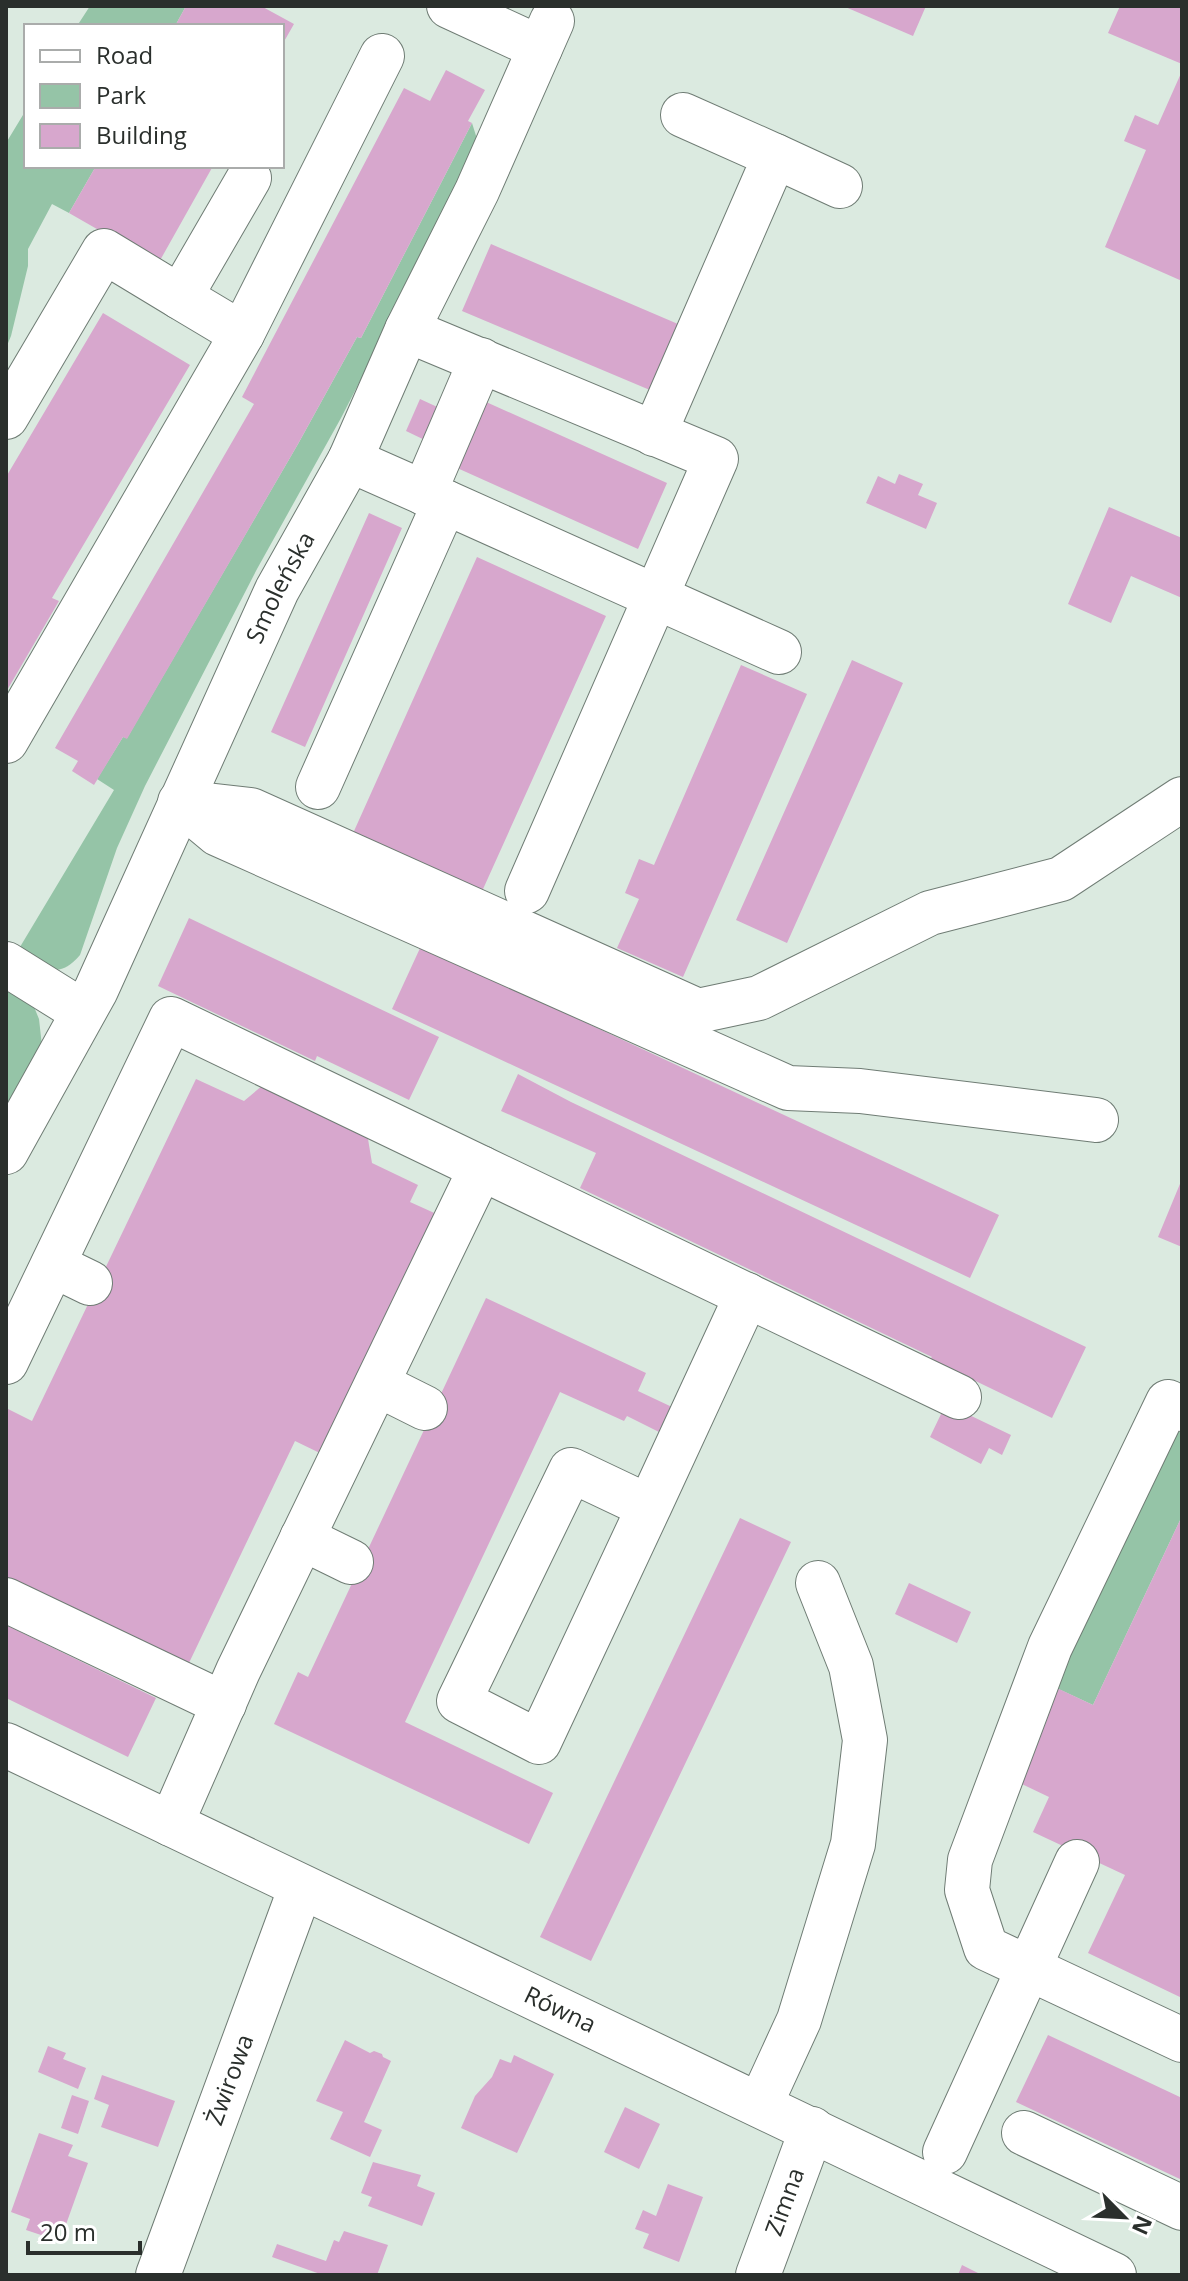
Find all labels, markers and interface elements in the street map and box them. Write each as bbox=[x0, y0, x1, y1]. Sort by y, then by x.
legend bbox=[24, 24, 284, 168]
text: Road bbox=[96, 38, 153, 71]
text: Park bbox=[96, 78, 147, 111]
text: Building bbox=[96, 118, 187, 151]
street label: Smoleńska bbox=[237, 525, 322, 648]
street label: Równa bbox=[519, 1977, 602, 2040]
street label: Żwirowa bbox=[197, 2029, 260, 2129]
street label: Zimna bbox=[756, 2163, 811, 2240]
north arrow bbox=[1084, 2177, 1164, 2257]
scale bar bbox=[28, 2205, 140, 2255]
text: N bbox=[1126, 2211, 1161, 2240]
text: 20 m bbox=[40, 2215, 96, 2248]

